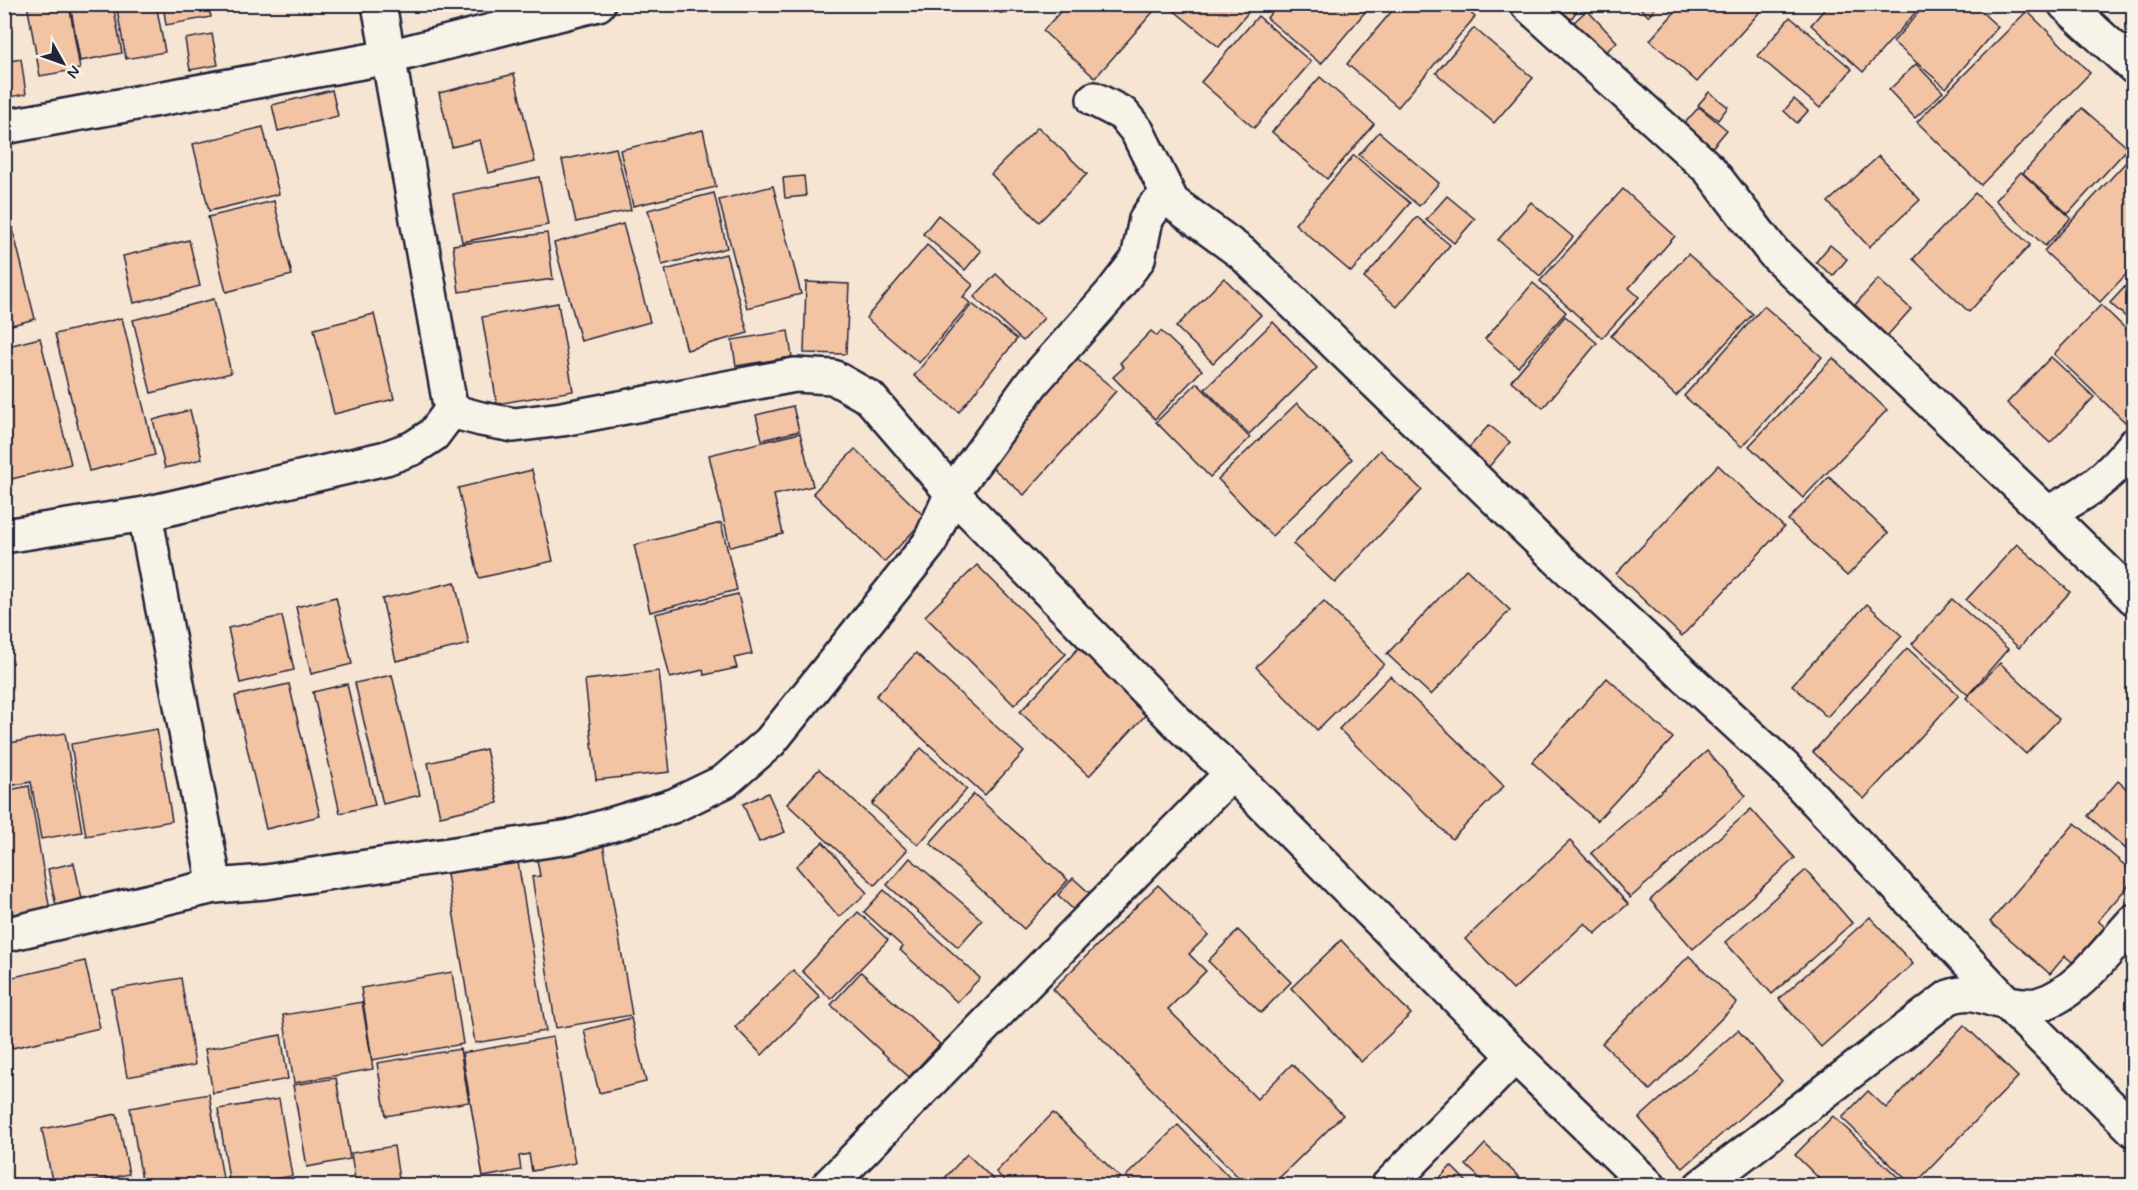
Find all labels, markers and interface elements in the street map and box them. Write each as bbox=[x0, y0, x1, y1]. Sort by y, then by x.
north arrow bbox=[33, 33, 93, 93]
text: N bbox=[62, 61, 85, 83]

